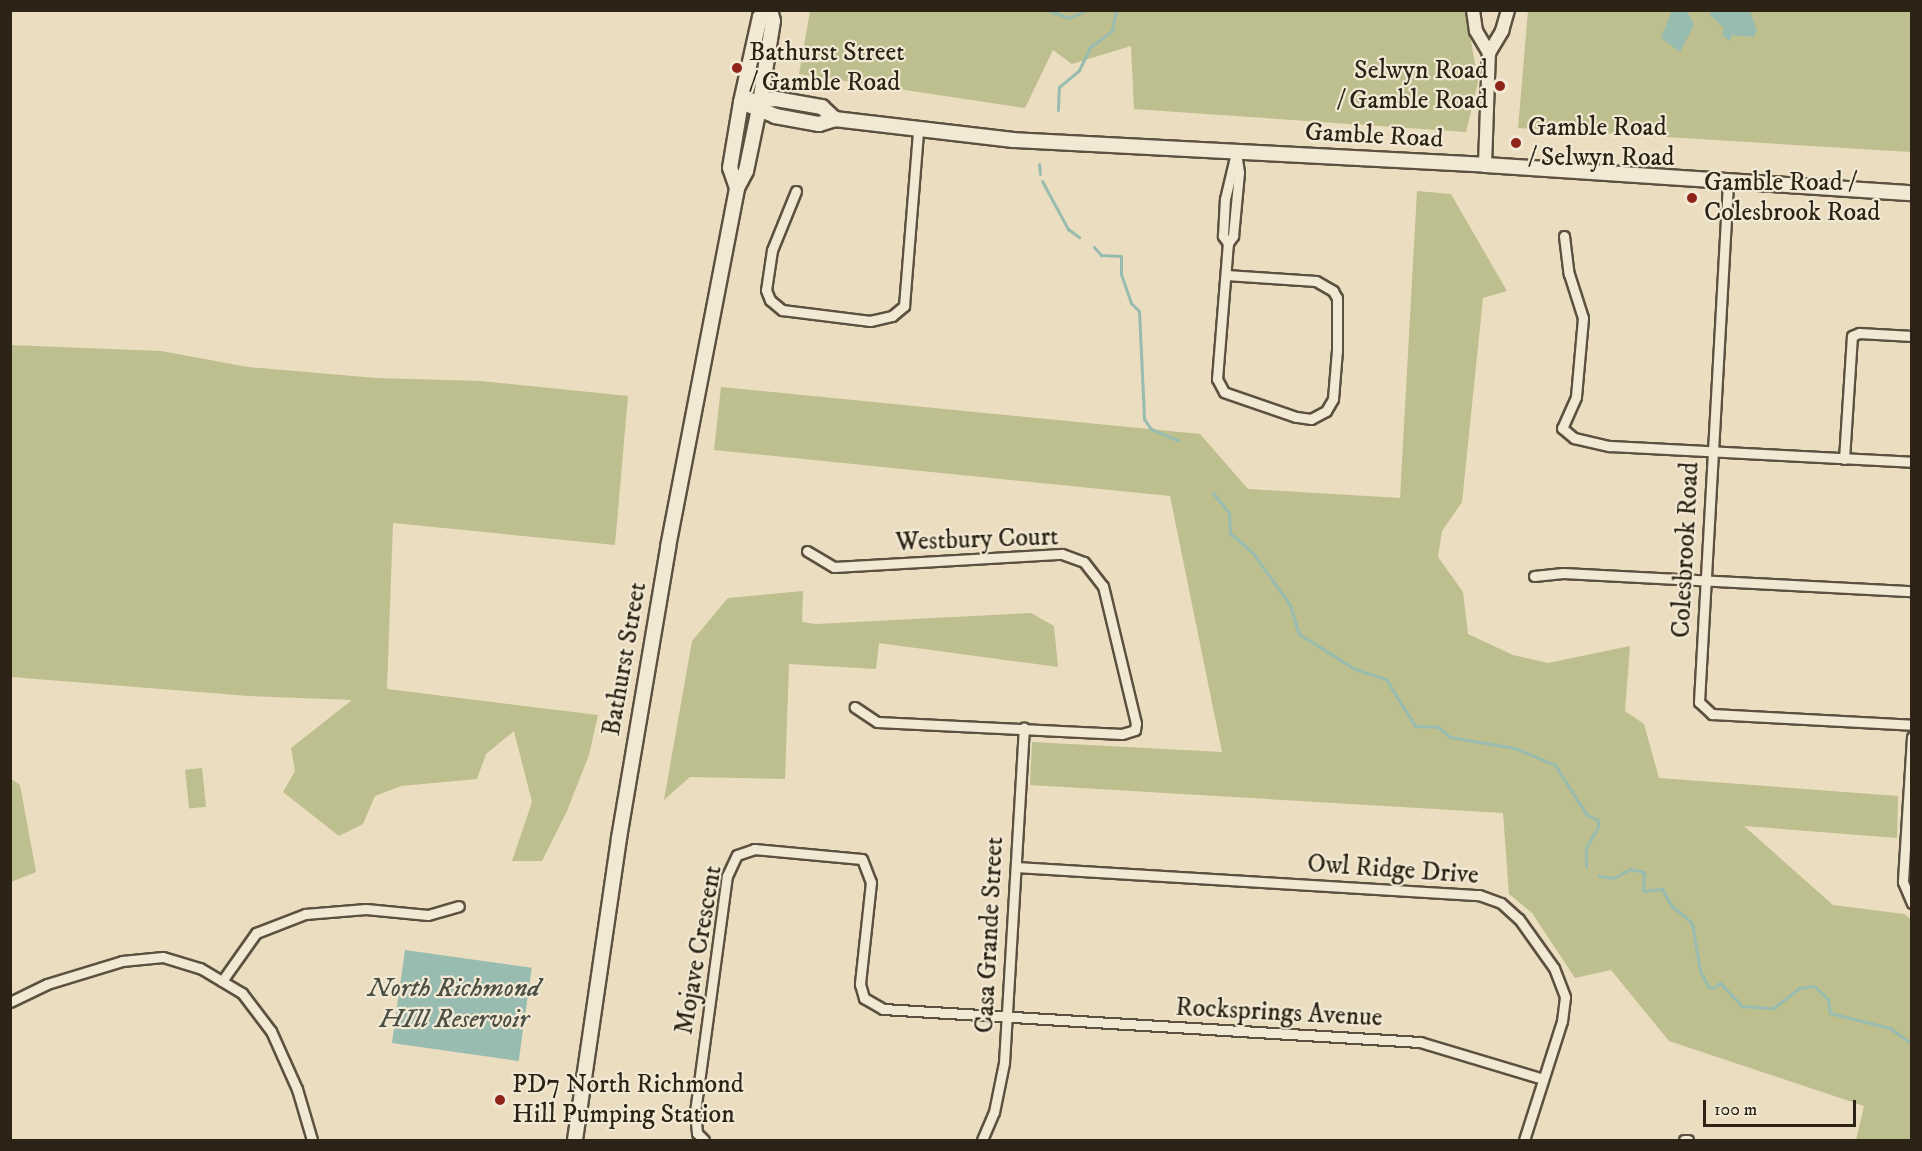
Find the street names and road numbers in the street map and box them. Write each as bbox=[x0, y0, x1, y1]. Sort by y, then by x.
street label: Gamble Road bbox=[1304, 117, 1444, 155]
street label: Colesbrook Road bbox=[1666, 461, 1706, 639]
street label: Westbury Court bbox=[895, 522, 1059, 558]
street label: Bathurst Street bbox=[596, 580, 654, 738]
street label: Casa Grande Street bbox=[969, 836, 1011, 1034]
street label: Owl Ridge Drive bbox=[1306, 848, 1480, 892]
street label: Mojave Crescent bbox=[669, 863, 729, 1037]
street label: Rocksprings Avenue bbox=[1175, 992, 1383, 1034]

